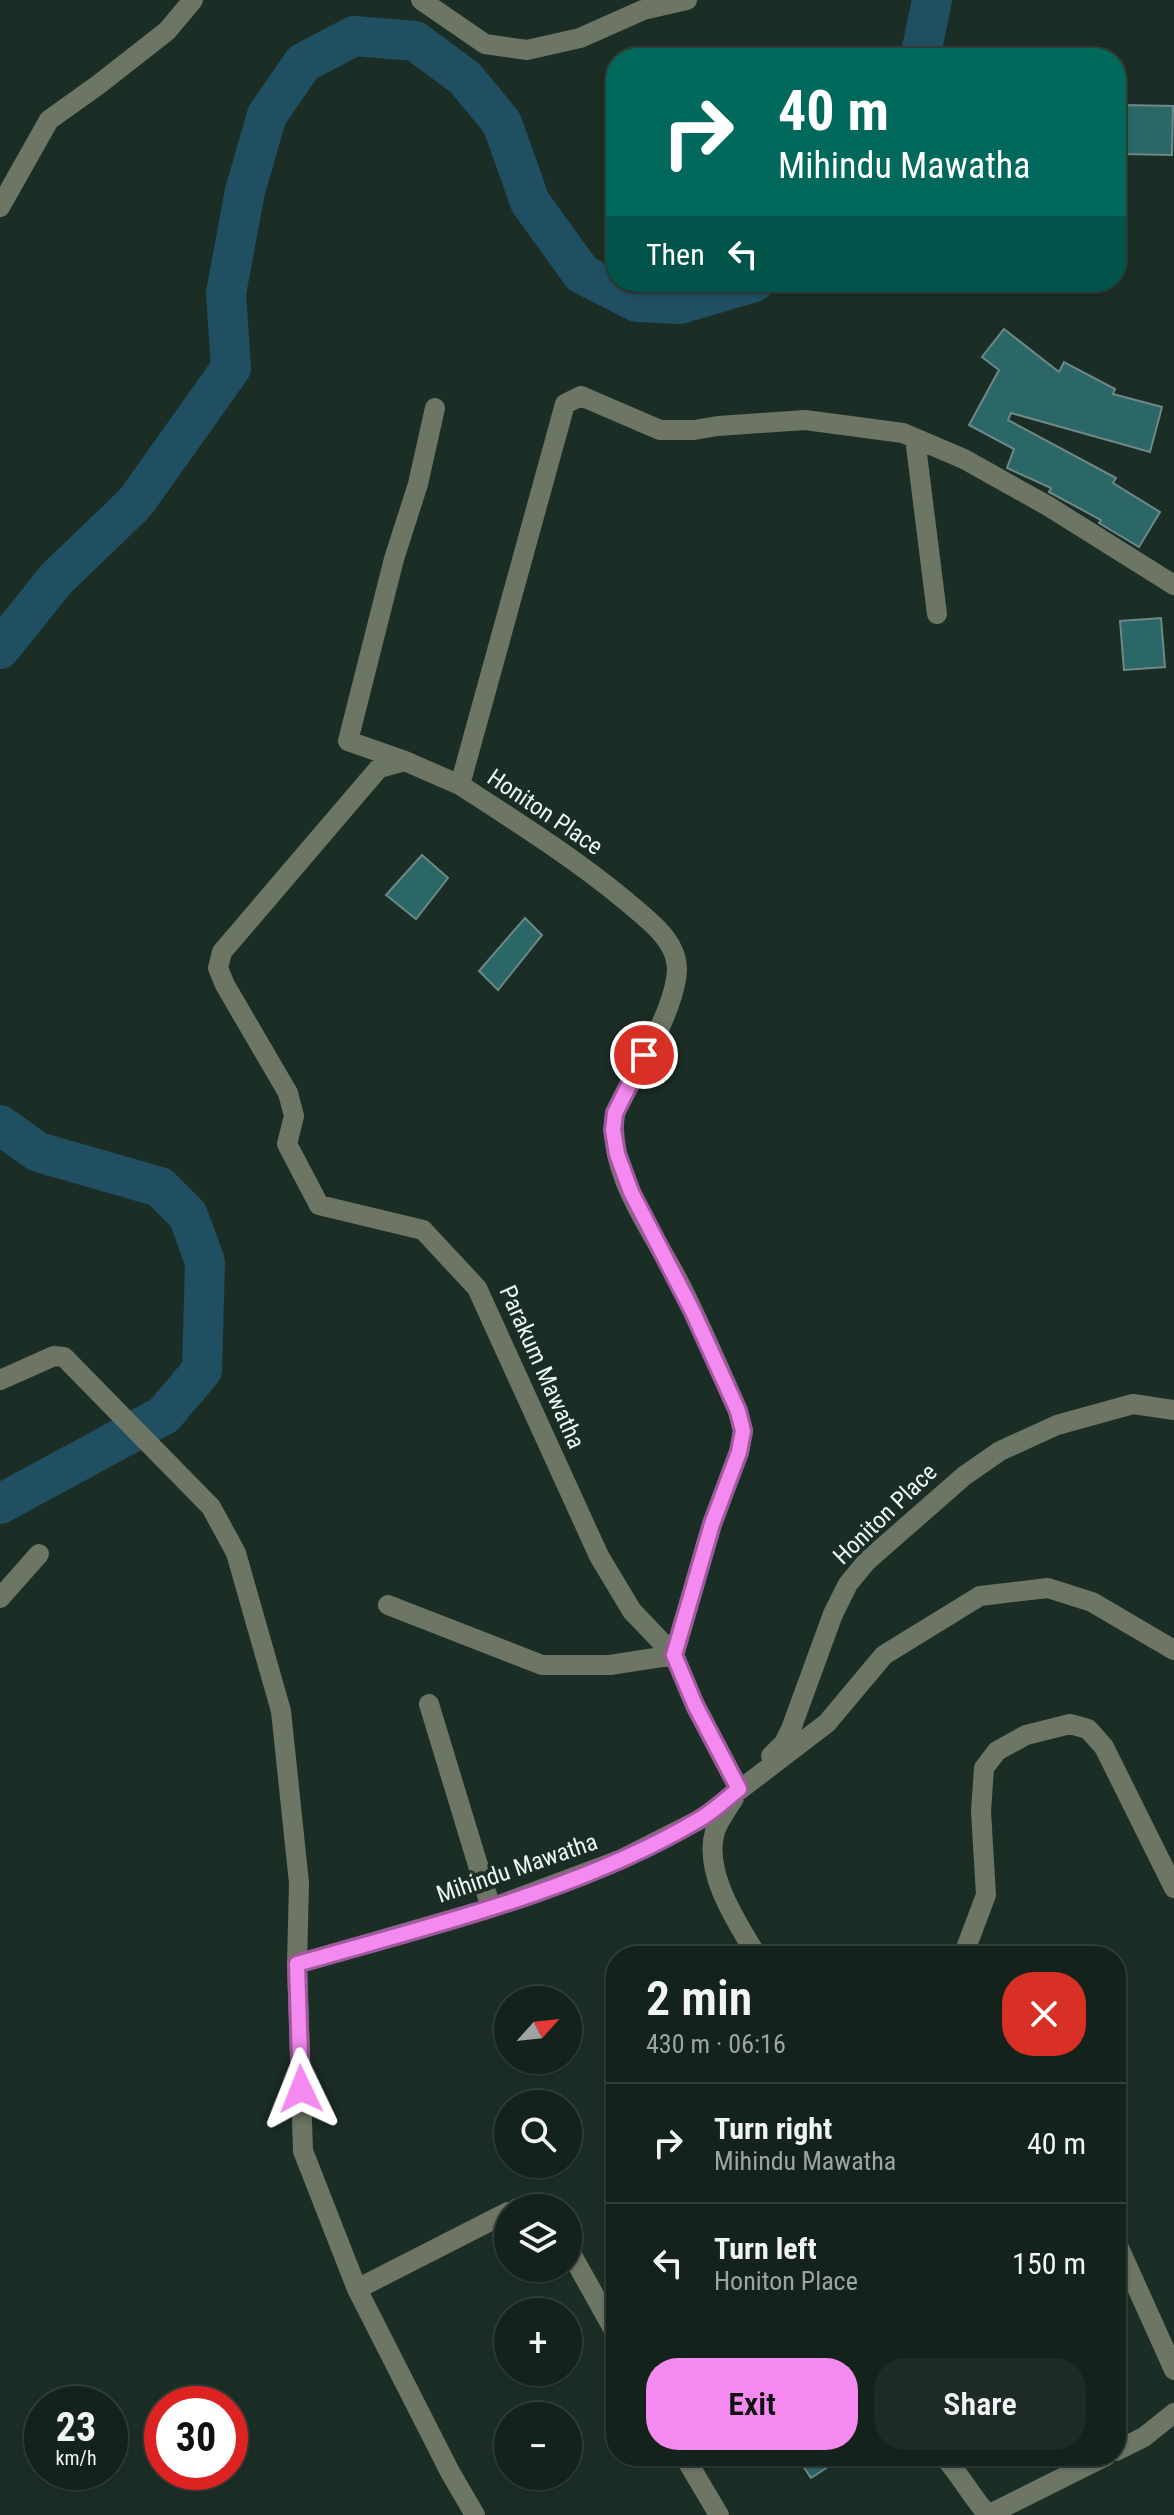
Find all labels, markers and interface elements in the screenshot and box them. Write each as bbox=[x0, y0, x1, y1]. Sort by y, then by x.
text: 40 m bbox=[778, 78, 889, 144]
icon: right bbox=[646, 80, 750, 184]
text: Mihindu Mawatha bbox=[778, 145, 1030, 187]
icon: left bbox=[721, 232, 765, 276]
text: Then bbox=[646, 237, 705, 272]
street label: Honiton Place bbox=[482, 763, 608, 861]
pin bbox=[610, 1021, 678, 1089]
icon: arrive bbox=[622, 1033, 666, 1077]
street label: Parakum Mawatha bbox=[493, 1281, 591, 1453]
street label: Honiton Place bbox=[828, 1458, 942, 1570]
street label: Mihindu Mawatha bbox=[433, 1827, 601, 1909]
text: 2 min bbox=[646, 1970, 752, 2027]
button: close bbox=[1002, 1972, 1086, 2056]
north arrow bbox=[494, 1986, 582, 2074]
map controls bbox=[494, 1986, 582, 2490]
text: 430 m · 06:16 bbox=[646, 2029, 786, 2059]
position arrow bbox=[259, 2047, 343, 2131]
button: search bbox=[494, 2090, 582, 2178]
text: Turn right bbox=[714, 2111, 832, 2146]
icon: right bbox=[646, 2121, 690, 2165]
text: 40 m bbox=[1027, 2126, 1086, 2161]
text: Mihindu Mawatha bbox=[714, 2146, 896, 2176]
button: layers bbox=[494, 2194, 582, 2282]
text: Turn left bbox=[714, 2231, 817, 2266]
icon: left bbox=[646, 2241, 690, 2285]
text: 150 m bbox=[1012, 2246, 1086, 2281]
text: Honiton Place bbox=[714, 2266, 858, 2296]
button: + bbox=[494, 2298, 582, 2386]
button: Exit bbox=[646, 2358, 858, 2450]
button: Share bbox=[874, 2358, 1086, 2450]
speed limit sign: 30 bbox=[144, 2386, 248, 2490]
button: − bbox=[494, 2402, 582, 2490]
text: 23 bbox=[56, 2404, 96, 2451]
text: km/h bbox=[55, 2446, 97, 2470]

